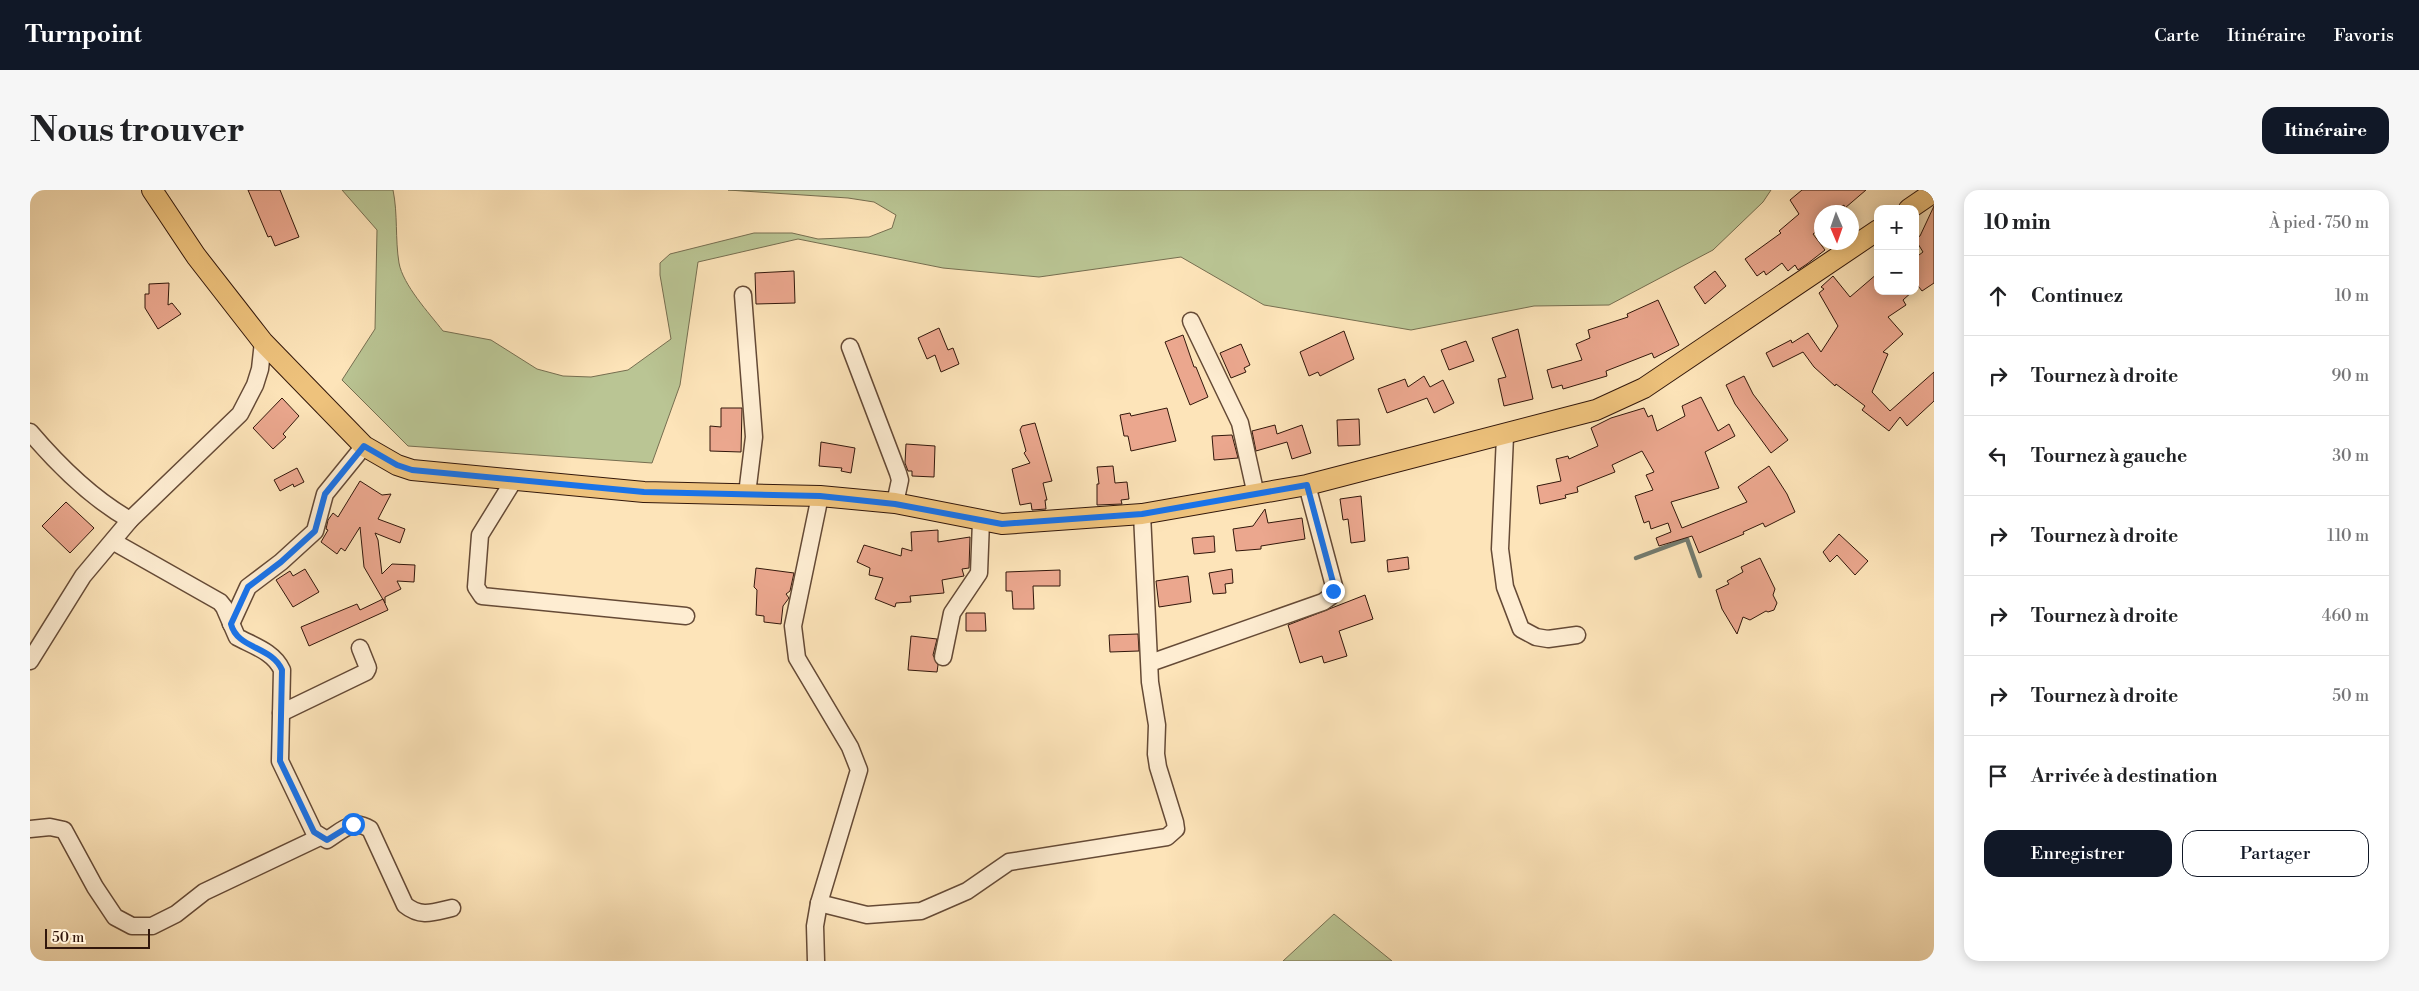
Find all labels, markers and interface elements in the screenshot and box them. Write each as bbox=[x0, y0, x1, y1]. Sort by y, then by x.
text: Turnpoint bbox=[25, 20, 142, 50]
text: Carte bbox=[2154, 24, 2199, 47]
text: Itinéraire bbox=[2227, 24, 2306, 47]
text: Favoris bbox=[2334, 24, 2394, 47]
button: Itinéraire bbox=[2262, 107, 2389, 154]
text: Nous trouver bbox=[30, 109, 245, 152]
north arrow bbox=[1814, 205, 1859, 250]
map controls bbox=[1874, 205, 1919, 295]
button: + bbox=[1874, 205, 1919, 250]
text: 10 min bbox=[1984, 210, 2051, 236]
text: À pied · 750 m bbox=[2269, 213, 2369, 233]
button: − bbox=[1874, 250, 1919, 295]
icon: ahead bbox=[1984, 282, 2012, 310]
text: Continuez bbox=[2031, 284, 2123, 308]
text: 10 m bbox=[2335, 286, 2369, 306]
icon: right bbox=[1984, 362, 2012, 390]
text: Tournez à droite bbox=[2031, 364, 2178, 388]
text: 90 m bbox=[2331, 366, 2369, 386]
icon: left bbox=[1984, 442, 2012, 470]
text: Tournez à gauche bbox=[2031, 444, 2187, 468]
text: 30 m bbox=[2332, 446, 2369, 466]
icon: right bbox=[1984, 522, 2012, 550]
text: Tournez à droite bbox=[2031, 524, 2178, 548]
text: 110 m bbox=[2327, 526, 2369, 546]
route end bbox=[1322, 580, 1345, 603]
icon: right bbox=[1984, 602, 2012, 630]
text: Tournez à droite bbox=[2031, 604, 2178, 628]
text: 460 m bbox=[2322, 606, 2369, 626]
icon: right bbox=[1984, 682, 2012, 710]
text: Tournez à droite bbox=[2031, 684, 2178, 708]
text: 50 m bbox=[2332, 686, 2369, 706]
icon: arrive bbox=[1984, 762, 2012, 790]
text: Arrivée à destination bbox=[2031, 764, 2217, 788]
route start bbox=[342, 813, 365, 836]
button: Enregistrer bbox=[1984, 830, 2172, 877]
button: Partager bbox=[2182, 830, 2369, 877]
scale bar bbox=[45, 926, 150, 949]
text: 50 m bbox=[52, 929, 84, 947]

